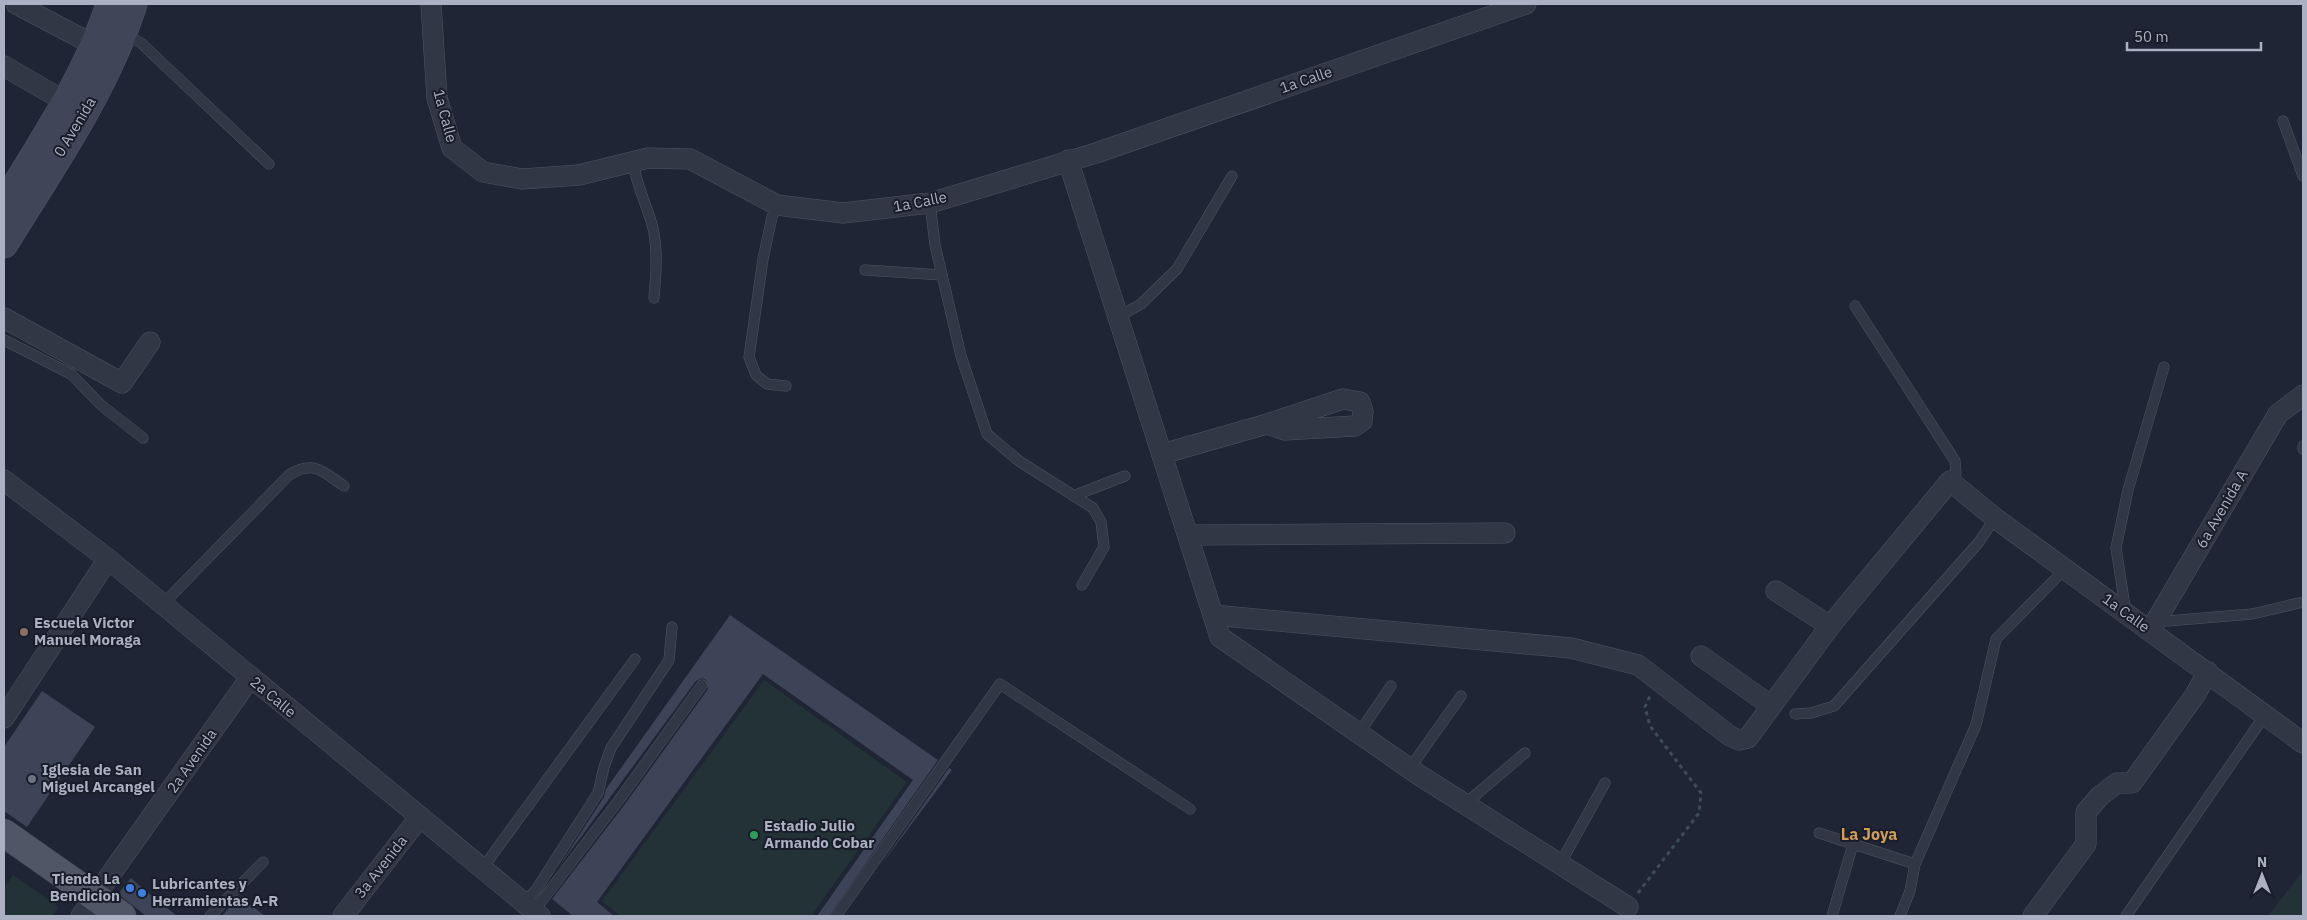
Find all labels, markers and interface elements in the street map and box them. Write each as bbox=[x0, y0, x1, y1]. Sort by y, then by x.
scale bar bbox=[2127, 20, 2261, 52]
text: 50 m bbox=[2134, 27, 2169, 46]
street label: 1a Calle bbox=[1277, 62, 1335, 97]
street label: 1a Calle bbox=[429, 87, 462, 145]
street label: 0 Avenida bbox=[49, 93, 100, 160]
street label: 1a Calle bbox=[891, 187, 948, 216]
street label: 6a Avenida A bbox=[2191, 466, 2252, 551]
street label: 1a Calle bbox=[2099, 589, 2154, 636]
place label: Escuela Victor Manuel Moraga bbox=[34, 613, 142, 649]
marker: Escuela Victor Manuel Moraga bbox=[18, 626, 30, 638]
street label: 2a Calle bbox=[246, 672, 300, 721]
street label: 2a Avenida bbox=[162, 725, 221, 797]
place label: Iglesia de San Miguel Arcangel bbox=[42, 760, 155, 796]
marker: Iglesia de San Miguel Arcangel bbox=[26, 773, 38, 785]
place label: Estadio Julio Armando Cobar bbox=[764, 816, 874, 852]
district label: La Joya bbox=[1841, 824, 1897, 844]
marker: Estadio Julio Armando Cobar bbox=[748, 829, 760, 841]
street label: 3a Avenida bbox=[350, 832, 411, 902]
north arrow bbox=[2237, 850, 2287, 900]
text: N bbox=[2257, 853, 2267, 871]
place label: Tienda La Bendicion bbox=[50, 869, 120, 905]
place label: Lubricantes y Herramientas A-R bbox=[152, 874, 278, 910]
marker: Tienda La Bendicion bbox=[124, 882, 136, 894]
marker: Lubricantes y Herramientas A-R bbox=[136, 887, 148, 899]

